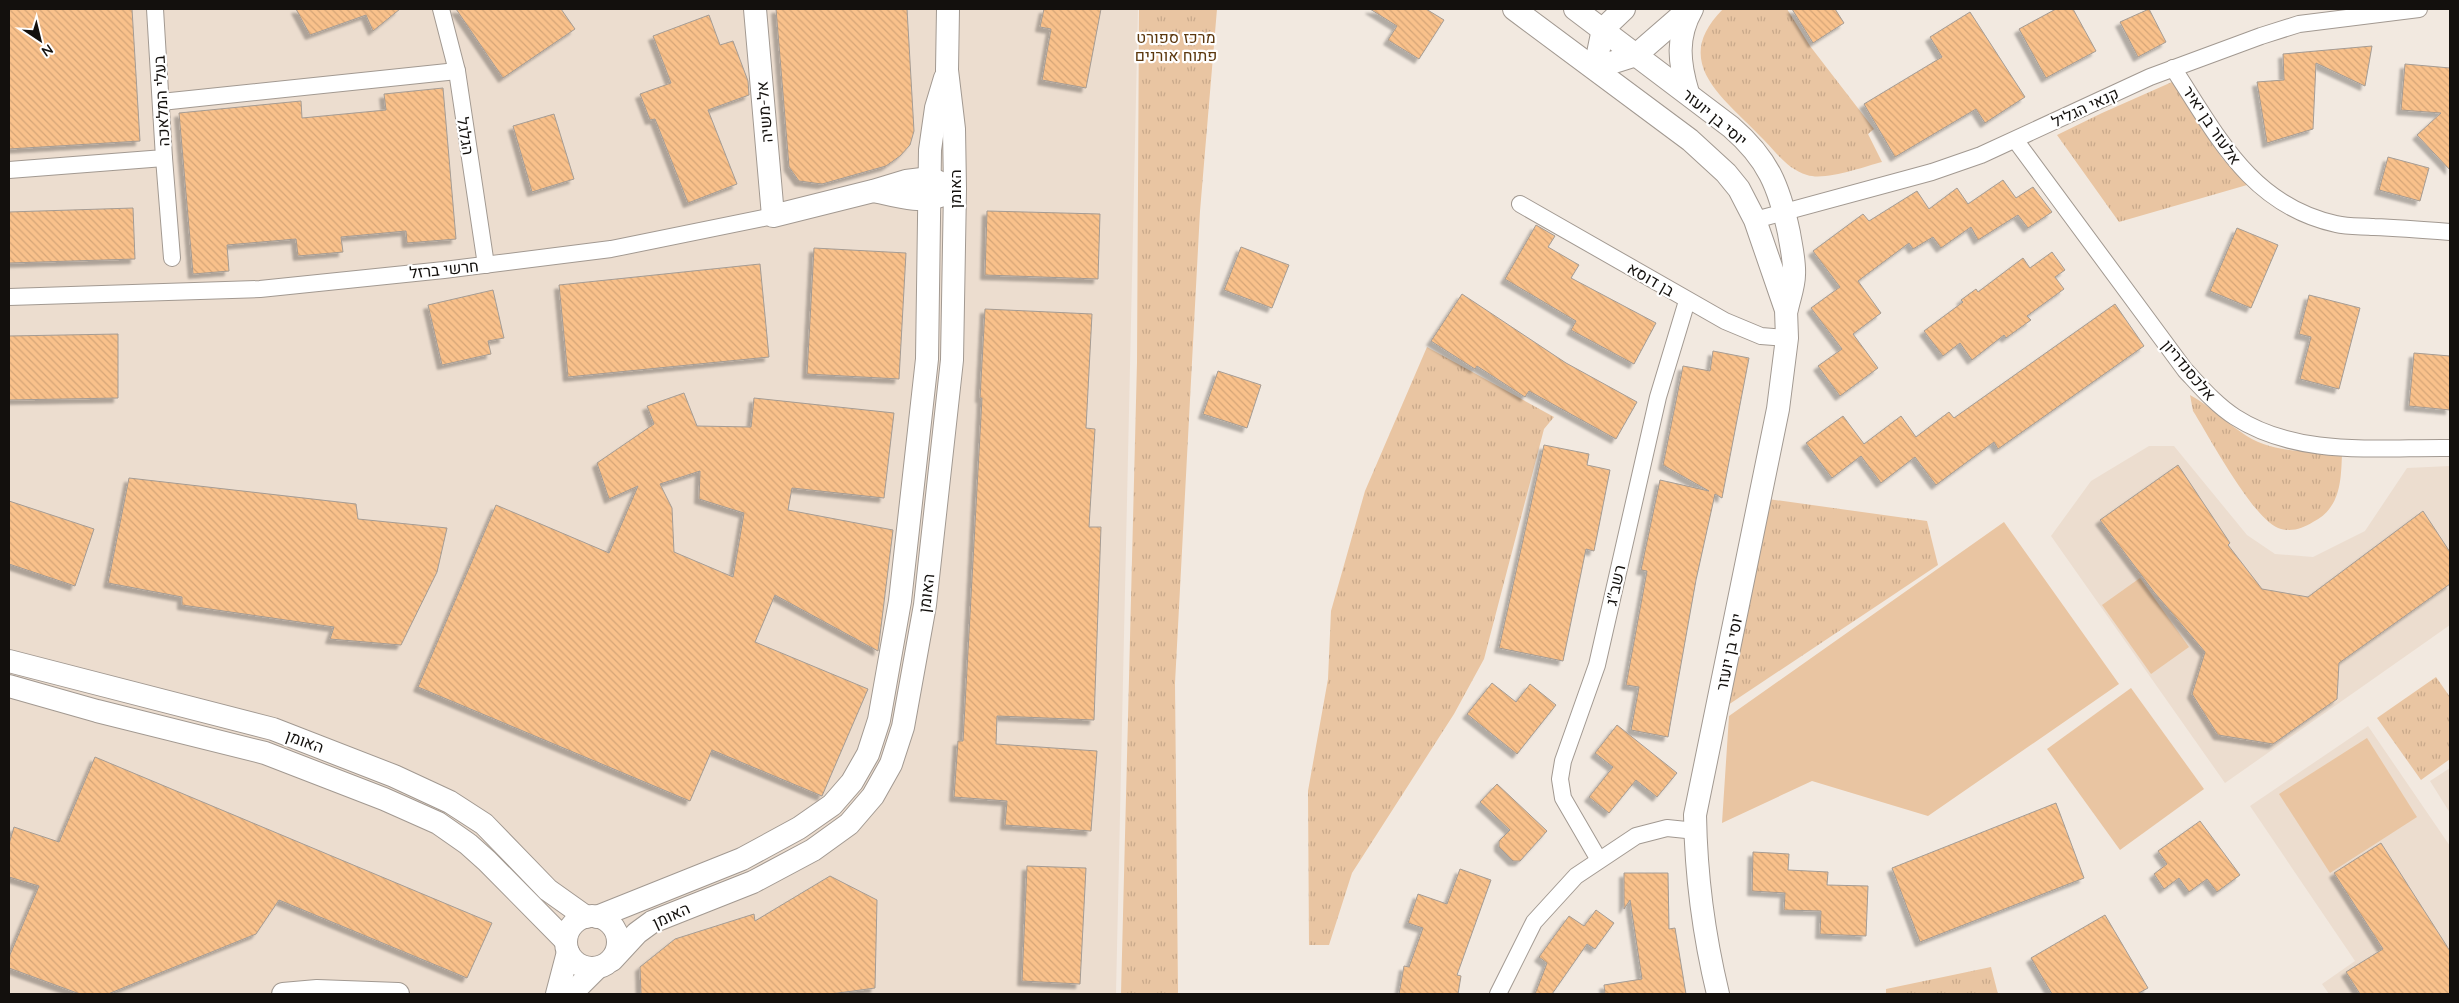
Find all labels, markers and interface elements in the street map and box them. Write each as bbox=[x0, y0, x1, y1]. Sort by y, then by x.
north arrow bbox=[15, 15, 65, 65]
park label: מרכז ספורט פתוח אורנים bbox=[1135, 27, 1217, 65]
text: N bbox=[38, 40, 57, 61]
street label: בעלי המלאכה bbox=[149, 54, 173, 147]
street label: אל-משיה bbox=[751, 80, 777, 144]
street label: אלעזר בן יאיר bbox=[2178, 82, 2246, 168]
street label: קנאי הגליל bbox=[2048, 83, 2122, 131]
street label: יוסי בן יועזר bbox=[1678, 84, 1752, 150]
street label: הגלגל bbox=[453, 116, 479, 156]
street label: האומן bbox=[945, 169, 965, 209]
street label: חרשי ברזל bbox=[408, 255, 480, 283]
street label: בן דוסא bbox=[1624, 258, 1679, 301]
street label: אלכסנדריון bbox=[2158, 335, 2220, 405]
street label: רשב"ג bbox=[1601, 563, 1629, 607]
street label: האומן bbox=[914, 572, 938, 614]
street label: יוסי בן יועזר bbox=[1711, 611, 1747, 693]
street label: האומן bbox=[283, 725, 327, 757]
street label: האומן bbox=[649, 898, 693, 932]

